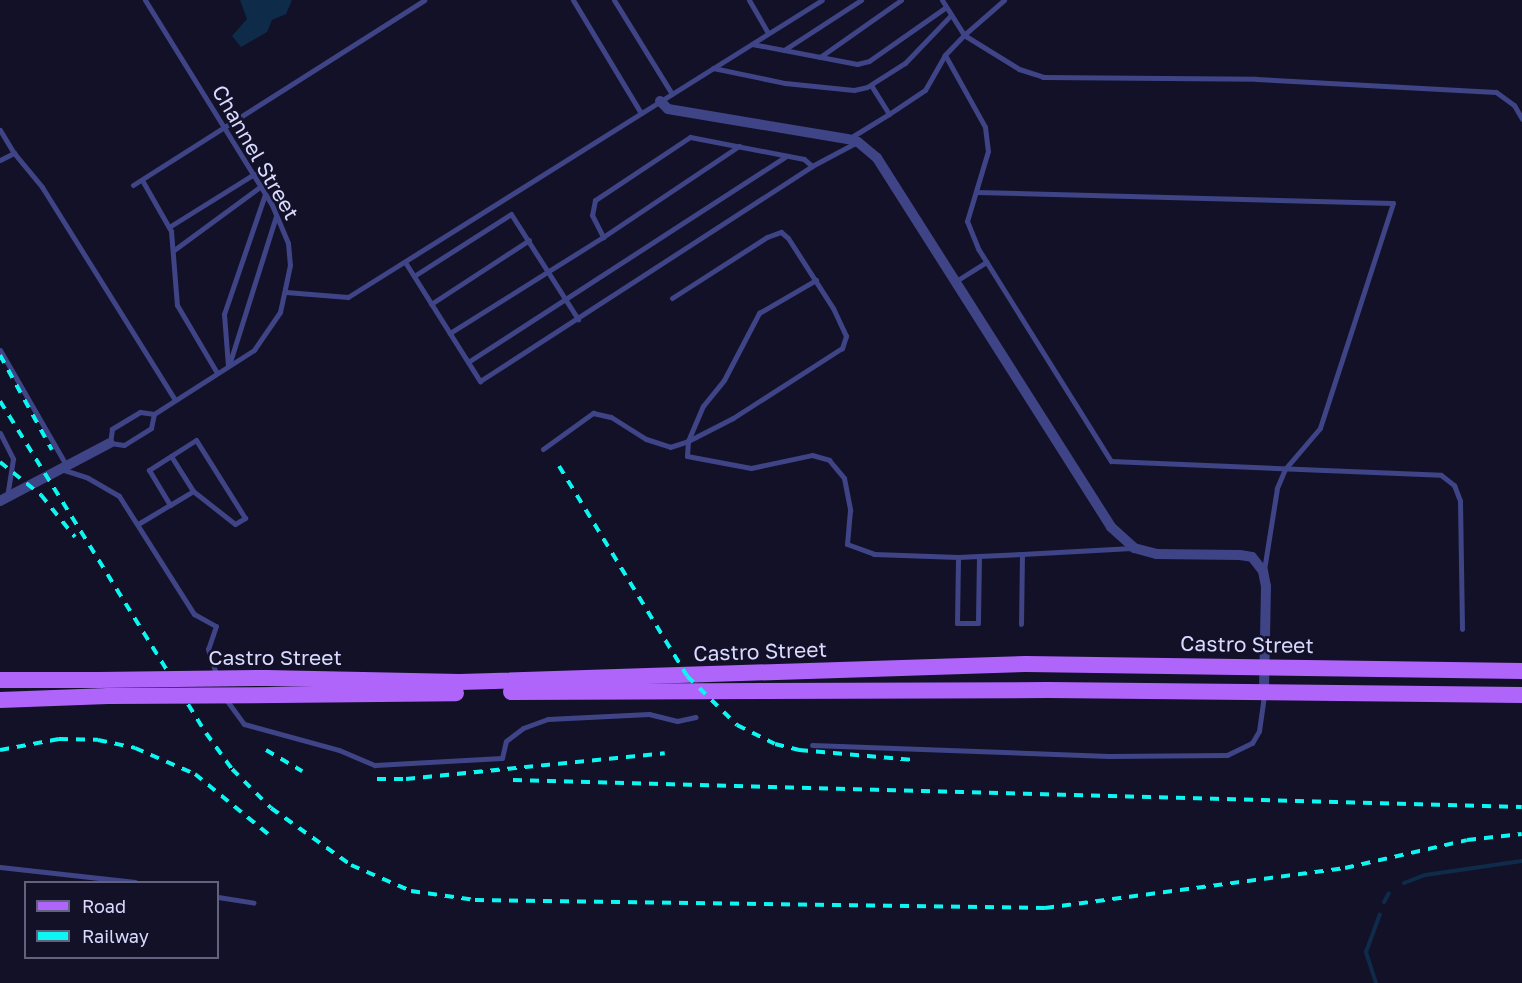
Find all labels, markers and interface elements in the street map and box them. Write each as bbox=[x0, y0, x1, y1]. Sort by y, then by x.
street label: Channel Street bbox=[207, 80, 305, 224]
street label: Castro Street bbox=[1180, 630, 1314, 658]
street label: Castro Street bbox=[693, 636, 827, 666]
street label: Castro Street bbox=[208, 644, 342, 670]
legend bbox=[24, 881, 219, 959]
text: Road bbox=[82, 895, 126, 917]
text: Railway bbox=[82, 925, 149, 947]

